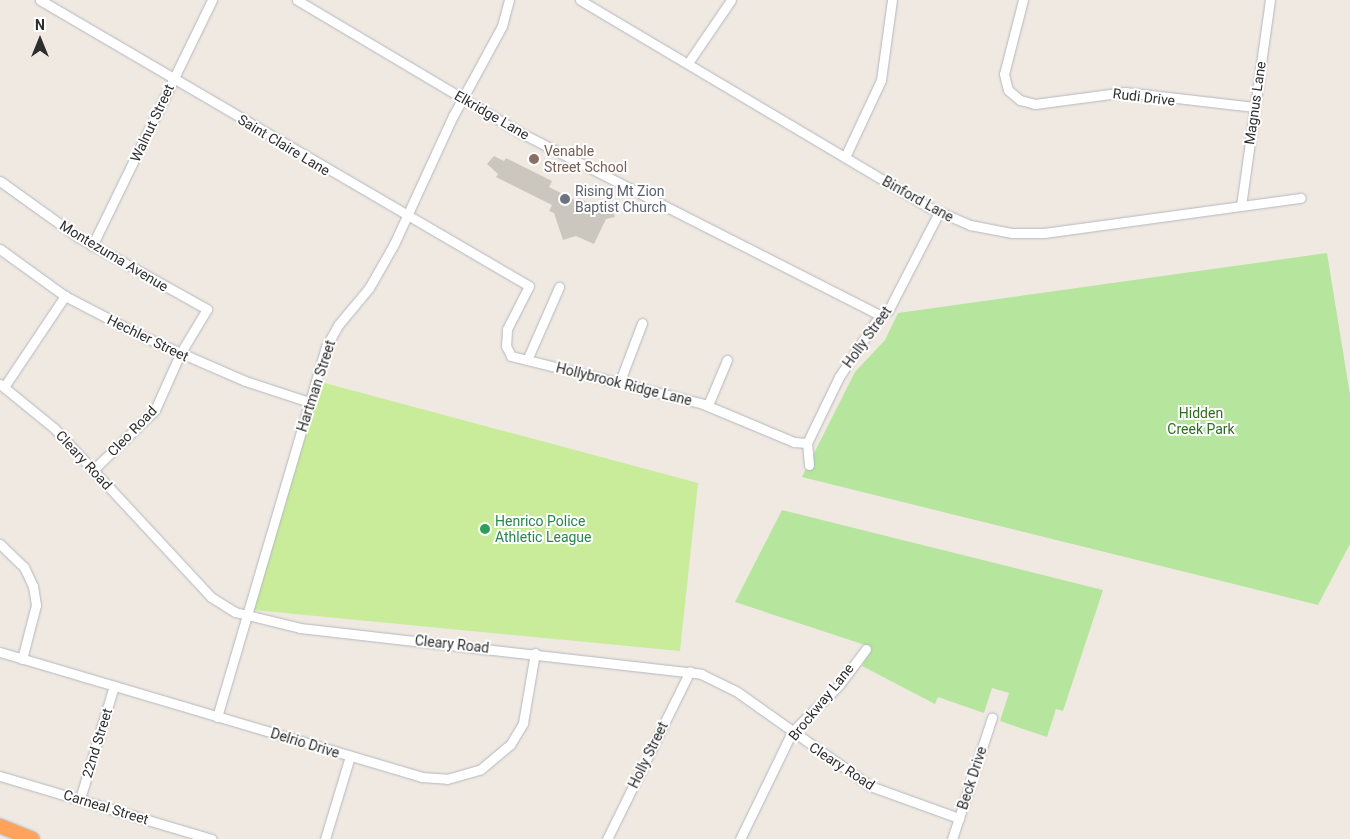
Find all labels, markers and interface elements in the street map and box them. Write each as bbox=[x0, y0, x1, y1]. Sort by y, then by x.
north arrow bbox=[15, 15, 65, 65]
text: N bbox=[35, 17, 45, 33]
street label: Magnus Lane bbox=[1241, 60, 1269, 146]
street label: Walnut Street bbox=[127, 82, 177, 164]
street label: Rudi Drive bbox=[1112, 85, 1176, 109]
street label: Elkridge Lane bbox=[452, 87, 532, 143]
street label: Saint Claire Lane bbox=[235, 111, 333, 179]
place label: Venable Street School bbox=[544, 143, 627, 176]
marker: Venable Street School bbox=[528, 153, 540, 165]
street label: Binford Lane bbox=[879, 173, 957, 225]
place label: Rising Mt Zion Baptist Church bbox=[575, 183, 667, 216]
marker: Rising Mt Zion Baptist Church bbox=[559, 193, 571, 205]
street label: Montezuma Avenue bbox=[57, 217, 171, 295]
street label: Holly Street bbox=[839, 303, 895, 371]
street label: Hechler Street bbox=[105, 311, 191, 365]
street label: Hartman Street bbox=[293, 338, 339, 434]
street label: Hollybrook Ridge Lane bbox=[554, 359, 694, 409]
street label: Cleo Road bbox=[104, 402, 160, 460]
park label: Hidden Creek Park bbox=[1167, 405, 1235, 438]
street label: Cleary Road bbox=[52, 427, 116, 493]
place label: Henrico Police Athletic League bbox=[495, 513, 592, 546]
marker: Henrico Police Athletic League bbox=[479, 523, 491, 535]
street label: Cleary Road bbox=[414, 632, 490, 656]
street label: Brockway Lane bbox=[785, 660, 857, 744]
street label: 22nd Street bbox=[78, 706, 116, 780]
street label: Holly Street bbox=[625, 719, 671, 791]
street label: Delrio Drive bbox=[269, 725, 341, 761]
street label: Cleary Road bbox=[806, 739, 878, 793]
street label: Beck Drive bbox=[954, 744, 990, 812]
street label: Carneal Street bbox=[61, 786, 151, 828]

